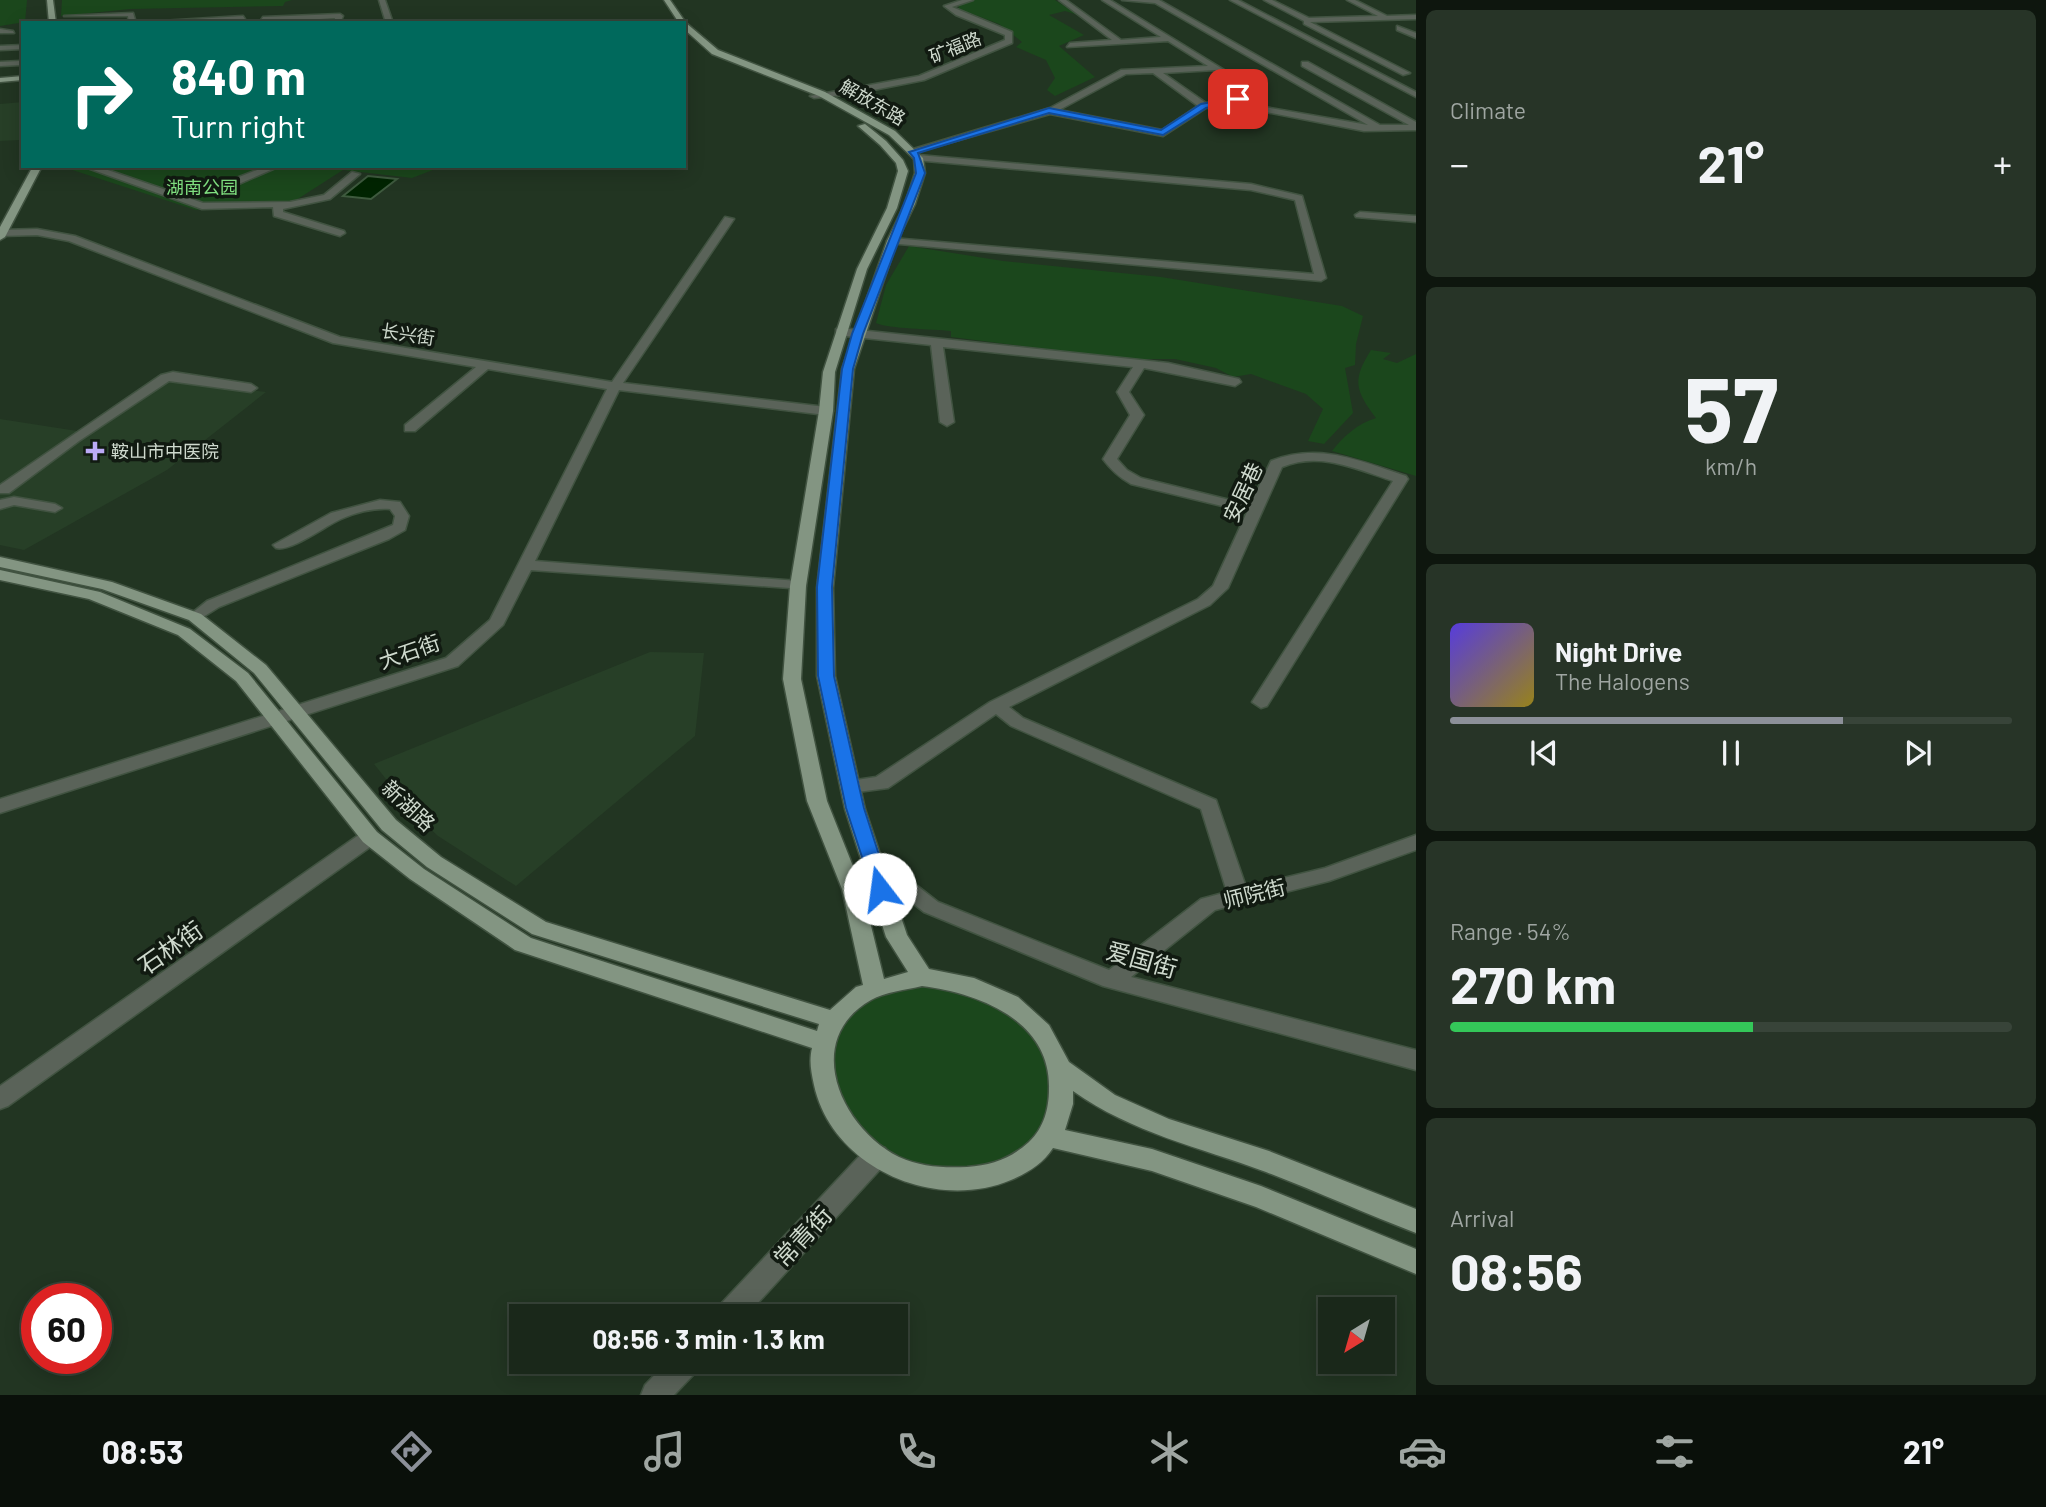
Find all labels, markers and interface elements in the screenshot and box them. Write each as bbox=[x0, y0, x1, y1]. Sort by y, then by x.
street label: 矿福路 bbox=[926, 27, 984, 67]
text: 840 m bbox=[171, 46, 306, 105]
icon: right bbox=[56, 49, 147, 140]
pin bbox=[1208, 69, 1268, 129]
street label: 解放东路 bbox=[836, 74, 910, 130]
icon: arrive bbox=[1219, 80, 1257, 118]
text: Climate bbox=[1450, 96, 1526, 124]
text: Turn right bbox=[171, 106, 306, 144]
text: 21° bbox=[1698, 131, 1764, 193]
text: − bbox=[1450, 140, 1469, 186]
text: + bbox=[1993, 140, 2012, 186]
park label: 湖南公园 bbox=[166, 176, 238, 198]
street label: 长兴街 bbox=[380, 319, 436, 349]
text: 57 bbox=[1684, 352, 1778, 461]
place label: 鞍山市中医院 bbox=[111, 440, 219, 462]
marker: 鞍山市中医院 bbox=[85, 441, 105, 461]
text: km/h bbox=[1705, 452, 1757, 480]
street label: 安居巷 bbox=[1217, 458, 1267, 526]
street label: 大石街 bbox=[375, 629, 443, 673]
text: Night Drive bbox=[1555, 636, 1682, 667]
text: The Halogens bbox=[1555, 667, 1690, 695]
icon: previous bbox=[1525, 734, 1563, 772]
icon: pause bbox=[1712, 734, 1750, 772]
icon: next bbox=[1899, 734, 1937, 772]
street label: 新湖路 bbox=[377, 774, 441, 836]
position arrow bbox=[843, 852, 917, 926]
street label: 师院街 bbox=[1220, 873, 1288, 913]
street label: 石林街 bbox=[132, 914, 208, 980]
text: Range · 54% bbox=[1450, 917, 1571, 945]
street label: 爱国街 bbox=[1103, 935, 1181, 983]
text: 270 km bbox=[1450, 952, 1616, 1014]
street label: 常青街 bbox=[767, 1200, 837, 1272]
text: Arrival bbox=[1450, 1204, 1514, 1232]
text: 08:56 bbox=[1450, 1239, 1583, 1301]
speed limit sign: 60 bbox=[21, 1283, 112, 1374]
north arrow bbox=[1318, 1297, 1395, 1374]
map controls bbox=[1318, 1297, 1395, 1374]
text: 08:56 · 3 min · 1.3 km bbox=[592, 1323, 825, 1354]
icon: directions bbox=[387, 1427, 436, 1476]
icon: music bbox=[640, 1427, 689, 1476]
icon: phone bbox=[892, 1427, 941, 1476]
icon: climate bbox=[1145, 1427, 1194, 1476]
icon: car bbox=[1398, 1427, 1447, 1476]
icon: filters bbox=[1650, 1427, 1699, 1476]
text: 08:53 bbox=[102, 1432, 184, 1470]
text: 21° bbox=[1903, 1432, 1944, 1470]

